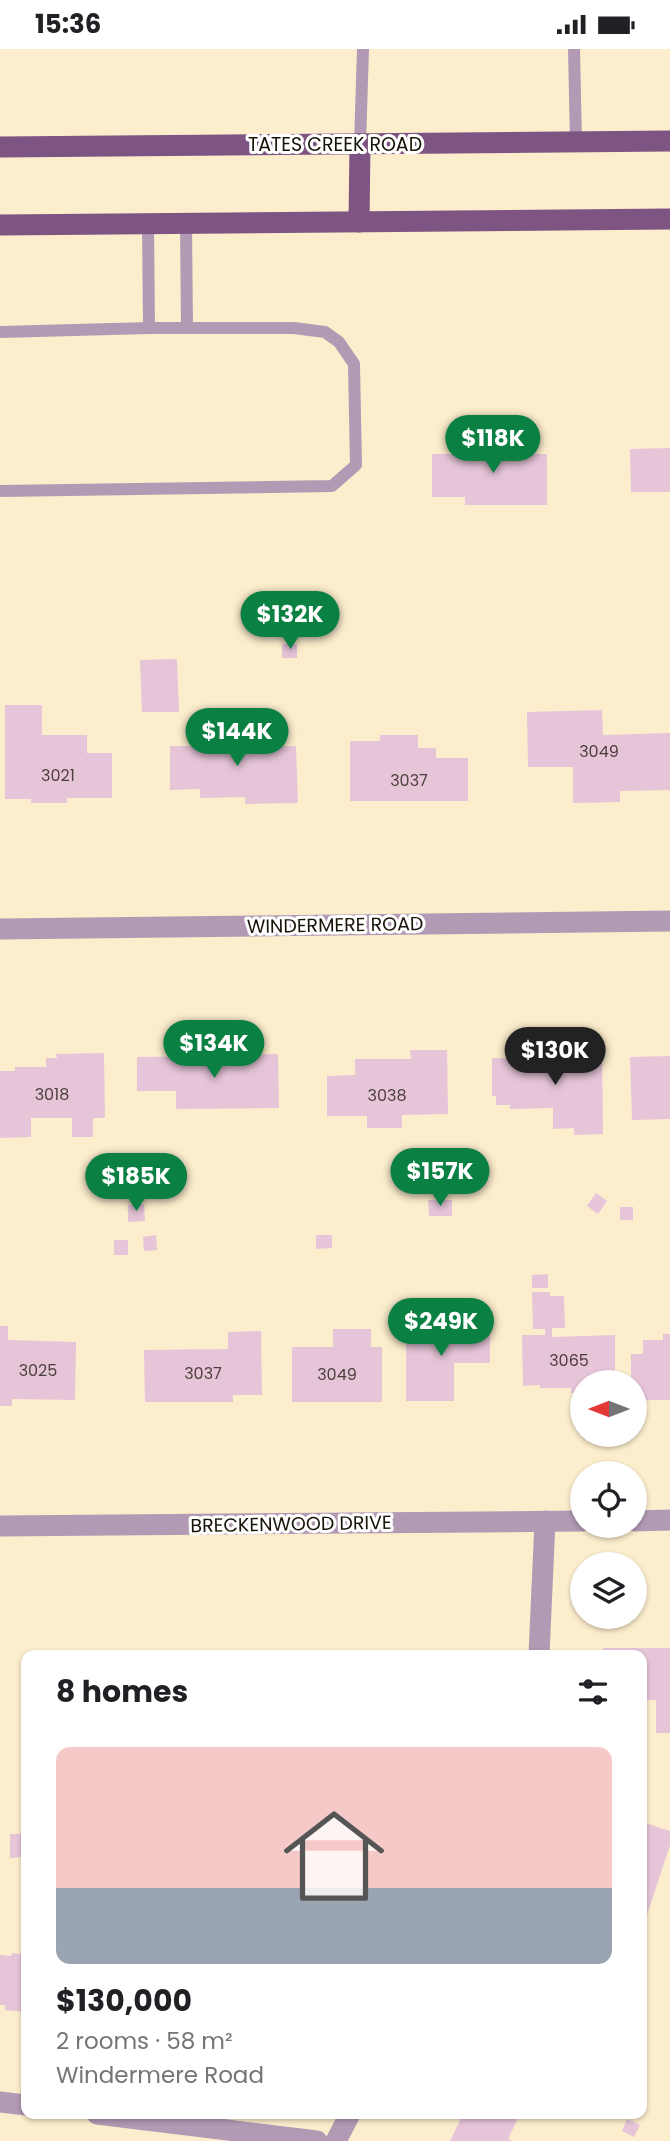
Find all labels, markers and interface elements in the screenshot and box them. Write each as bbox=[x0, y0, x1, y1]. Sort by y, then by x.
text: 15:36 bbox=[35, 6, 101, 42]
street label: TATES CREEK ROAD bbox=[248, 131, 422, 158]
pin: $118K bbox=[444, 415, 542, 475]
text: $118K bbox=[461, 422, 525, 454]
pin: $132K bbox=[241, 591, 339, 651]
text: $132K bbox=[257, 598, 323, 630]
pin: $144K bbox=[188, 709, 286, 768]
text: $144K bbox=[202, 715, 272, 747]
house number: 3049 bbox=[579, 740, 619, 763]
house number: 3021 bbox=[41, 764, 75, 787]
house number: 3037 bbox=[390, 769, 428, 792]
street label: WINDERMERE ROAD bbox=[247, 910, 423, 940]
pin: $134K bbox=[165, 1021, 263, 1080]
text: $134K bbox=[179, 1027, 249, 1059]
pin: $130K bbox=[506, 1027, 604, 1087]
text: $130K bbox=[521, 1034, 589, 1066]
house number: 3018 bbox=[35, 1083, 69, 1106]
house number: 3038 bbox=[368, 1084, 407, 1107]
pin: $157K bbox=[391, 1149, 489, 1208]
pin: $185K bbox=[87, 1153, 185, 1213]
text: $157K bbox=[406, 1155, 474, 1187]
text: $185K bbox=[101, 1160, 171, 1192]
pin: $249K bbox=[392, 1299, 490, 1358]
text: $249K bbox=[404, 1305, 478, 1337]
house number: 3065 bbox=[549, 1349, 589, 1372]
house number: 3025 bbox=[19, 1359, 57, 1382]
house number: 3037 bbox=[184, 1362, 222, 1385]
house number: 3049 bbox=[317, 1363, 357, 1386]
north arrow bbox=[570, 1370, 648, 1447]
map controls bbox=[570, 1370, 647, 1629]
button: locate bbox=[570, 1461, 647, 1538]
street label: BRECKENWOOD DRIVE bbox=[190, 1509, 392, 1539]
button: layers bbox=[570, 1552, 647, 1629]
text: 8 homes bbox=[56, 1670, 188, 1713]
icon: filters bbox=[574, 1673, 612, 1711]
icon: home bbox=[271, 1793, 397, 1919]
text: $130,000 bbox=[56, 1979, 192, 2022]
text: 2 rooms · 58 m² bbox=[56, 2025, 233, 2057]
text: Windermere Road bbox=[56, 2059, 264, 2091]

